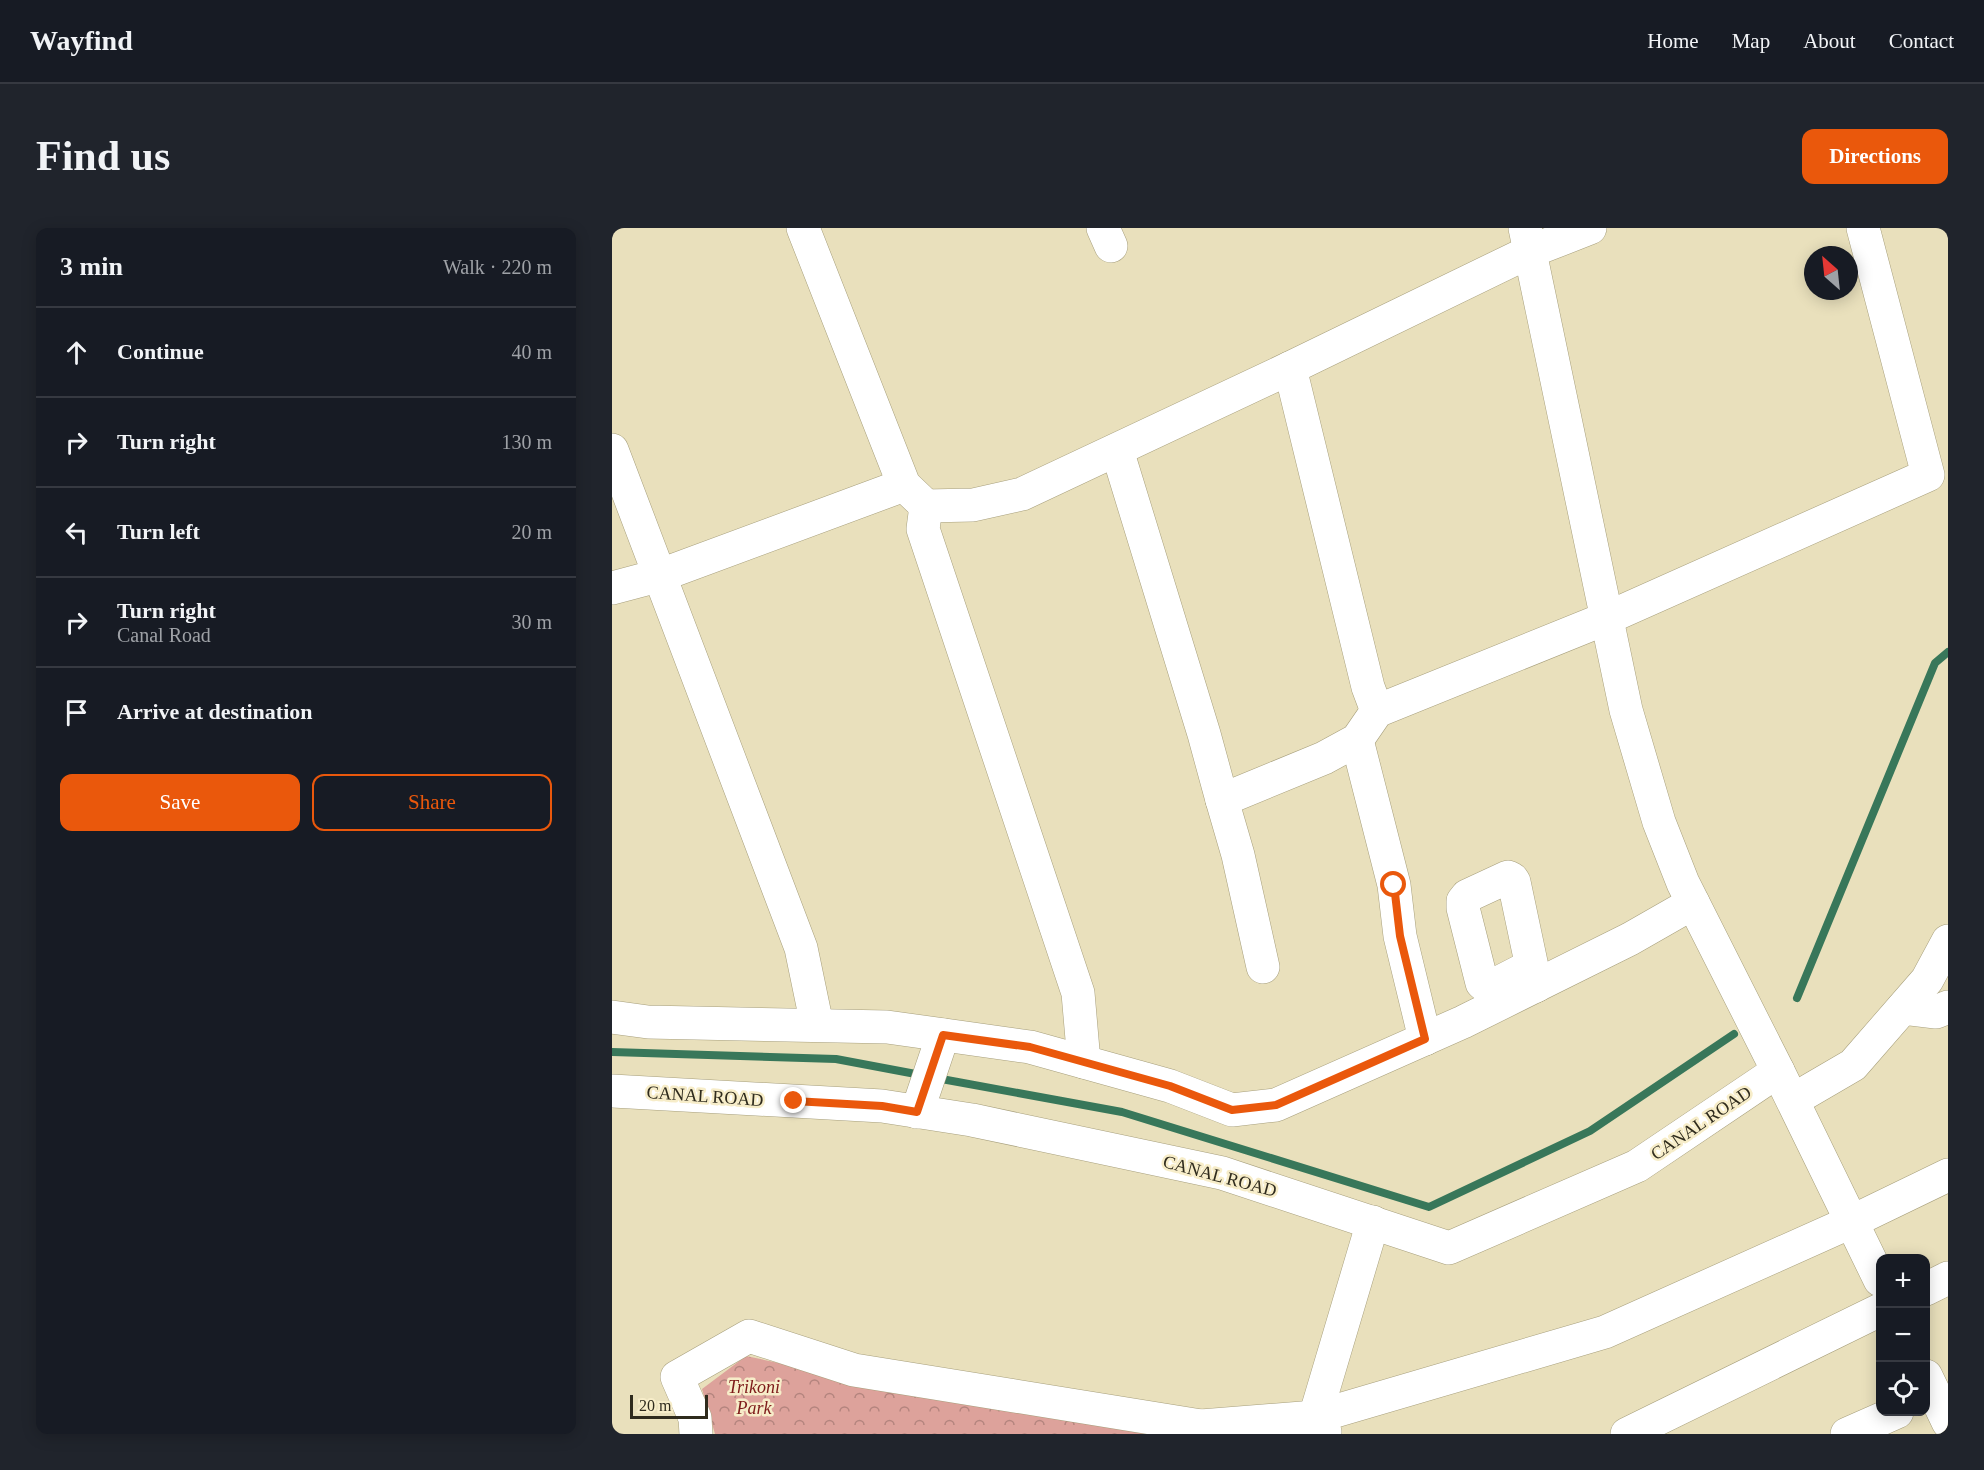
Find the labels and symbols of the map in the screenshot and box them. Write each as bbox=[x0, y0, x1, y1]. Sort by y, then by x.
north arrow bbox=[1804, 246, 1858, 300]
route start bbox=[1380, 871, 1406, 897]
street label: CANAL ROAD bbox=[646, 1082, 764, 1110]
street label: CANAL ROAD bbox=[1647, 1082, 1755, 1164]
route end bbox=[780, 1087, 806, 1113]
street label: CANAL ROAD bbox=[1161, 1151, 1279, 1201]
park label: Trikoni Park bbox=[728, 1377, 780, 1418]
scale bar bbox=[630, 1392, 708, 1420]

